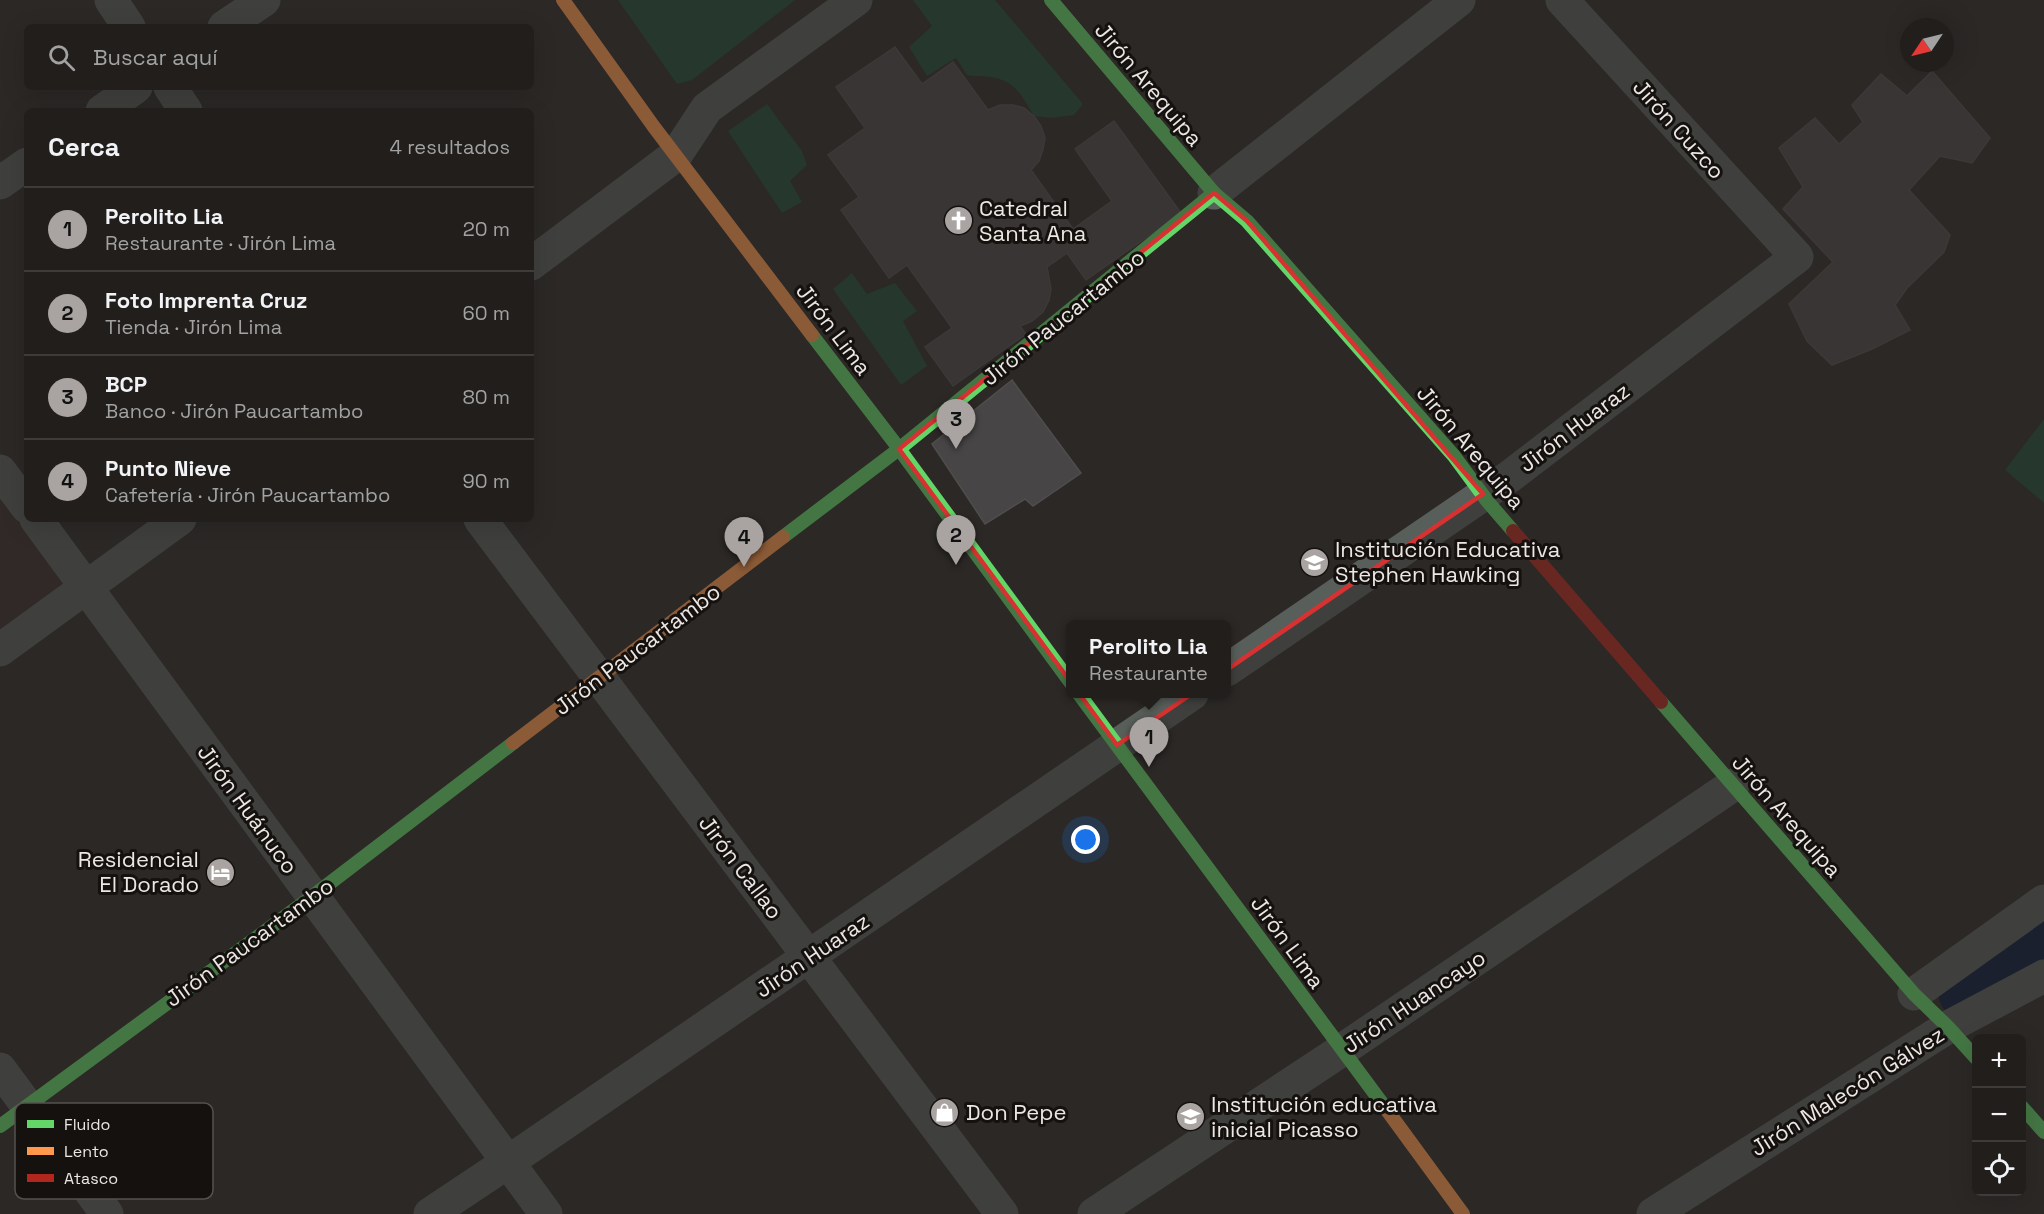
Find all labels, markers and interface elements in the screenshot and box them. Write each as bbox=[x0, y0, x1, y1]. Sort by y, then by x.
street label: Jirón Arequipa bbox=[1089, 16, 1209, 152]
north arrow bbox=[1900, 18, 1954, 72]
search box bbox=[24, 24, 534, 90]
icon: search bbox=[45, 41, 78, 74]
text: Buscar aquí bbox=[93, 43, 218, 71]
street label: Jirón Cuzco bbox=[1627, 73, 1731, 185]
text: Cerca bbox=[48, 130, 120, 164]
text: 4 resultados bbox=[390, 134, 510, 160]
place label: Catedral Santa Ana bbox=[979, 194, 1087, 247]
text: Perolito Lia bbox=[105, 202, 223, 230]
church icon: Catedral Santa Ana bbox=[942, 205, 974, 237]
text: 1 bbox=[63, 216, 72, 242]
text: 20 m bbox=[463, 216, 510, 242]
text: Restaurante · Jirón Lima bbox=[105, 230, 336, 256]
street label: Jirón Paucartambo bbox=[976, 243, 1150, 391]
street label: Jirón Lima bbox=[790, 277, 878, 381]
text: Foto Imprenta Cruz bbox=[105, 286, 308, 314]
text: 2 bbox=[62, 300, 73, 326]
text: 60 m bbox=[463, 300, 510, 326]
text: Tienda · Jirón Lima bbox=[105, 314, 282, 340]
text: BCP bbox=[105, 370, 147, 398]
street label: Jirón Huaraz bbox=[1513, 376, 1635, 478]
street label: Jirón Arequipa bbox=[1411, 379, 1531, 515]
text: 3 bbox=[61, 384, 74, 410]
text: 80 m bbox=[462, 384, 510, 410]
text: Banco · Jirón Paucartambo bbox=[105, 398, 363, 424]
pin: 3 bbox=[936, 400, 976, 449]
text: Punto Nieve bbox=[105, 454, 231, 482]
text: 4 bbox=[61, 468, 74, 494]
text: 90 m bbox=[463, 468, 510, 494]
text: Cafetería · Jirón Paucartambo bbox=[105, 482, 390, 508]
pin: 2 bbox=[936, 516, 976, 565]
pin: 4 bbox=[724, 518, 764, 567]
place label: Institución Educativa Stephen Hawking bbox=[1335, 535, 1561, 588]
school or university icon: Institución Educativa Stephen Hawking bbox=[1298, 546, 1330, 578]
street label: Jirón Paucartambo bbox=[548, 577, 726, 721]
popup bbox=[1066, 620, 1231, 698]
text: Perolito Lia bbox=[1089, 632, 1208, 660]
text: Restaurante bbox=[1089, 660, 1208, 686]
pin: 1 bbox=[1130, 718, 1168, 767]
street label: Jirón Huánuco bbox=[192, 739, 304, 879]
street label: Jirón Arequipa bbox=[1726, 749, 1848, 883]
street label: Jirón Callao bbox=[693, 810, 789, 924]
your location bbox=[1071, 825, 1100, 854]
place label: Residencial El Dorado bbox=[78, 845, 199, 898]
hotel icon: Residencial El Dorado bbox=[204, 856, 236, 888]
street label: Jirón Paucartambo bbox=[159, 871, 339, 1013]
street label: Jirón Lima bbox=[1245, 890, 1331, 994]
street label: Jirón Huaraz bbox=[750, 907, 874, 1003]
street label: Jirón Huancayo bbox=[1337, 943, 1491, 1059]
street label: Jirón Malecón Gálvez bbox=[1745, 1020, 1949, 1162]
map controls bbox=[1972, 1034, 2026, 1196]
button: + bbox=[1972, 1034, 2026, 1088]
button: − bbox=[1972, 1088, 2026, 1142]
place label: Institución educativa inicial Picasso bbox=[1211, 1090, 1437, 1143]
shop icon: Don Pepe bbox=[929, 1096, 961, 1128]
place label: Don Pepe bbox=[966, 1098, 1066, 1126]
school or university icon: Institución educativa inicial Picasso bbox=[1174, 1101, 1206, 1133]
legend bbox=[15, 1103, 213, 1199]
text: Fluido bbox=[64, 1114, 110, 1135]
text: Lento bbox=[64, 1141, 109, 1162]
button: locate bbox=[1972, 1142, 2026, 1196]
text: Atasco bbox=[64, 1168, 118, 1189]

